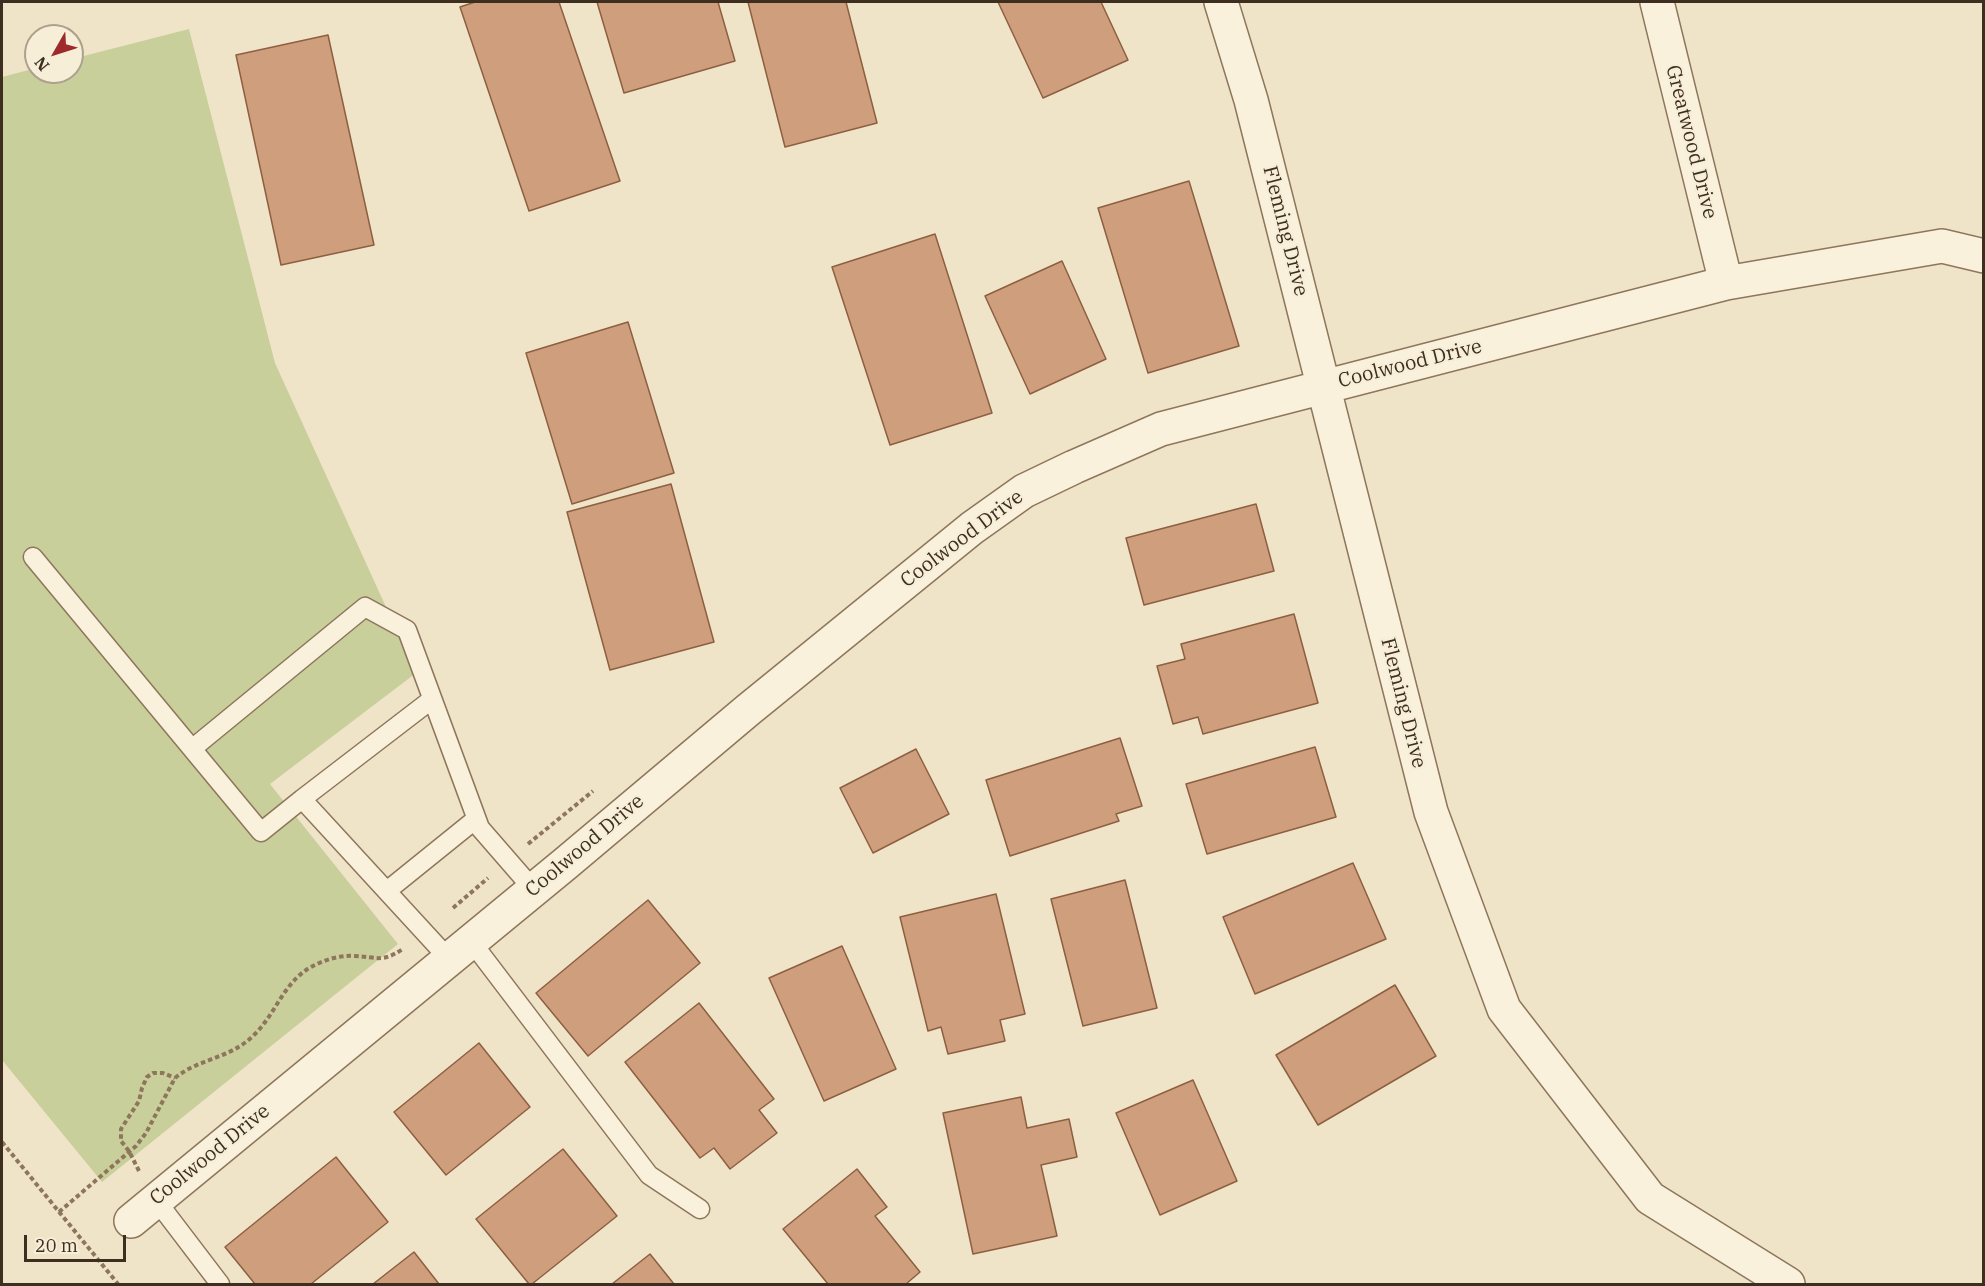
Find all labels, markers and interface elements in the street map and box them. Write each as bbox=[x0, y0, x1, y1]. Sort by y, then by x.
north arrow bbox=[24, 24, 84, 84]
text: N bbox=[30, 53, 53, 75]
street label: Greatwood Drive bbox=[1660, 63, 1722, 221]
street label: Fleming Drive bbox=[1257, 163, 1313, 299]
street label: Coolwood Drive bbox=[1336, 335, 1484, 393]
street label: Coolwood Drive bbox=[896, 485, 1028, 593]
street label: Fleming Drive bbox=[1375, 635, 1431, 771]
street label: Coolwood Drive bbox=[521, 790, 649, 902]
street label: Coolwood Drive bbox=[145, 1099, 275, 1211]
scale bar bbox=[27, 1223, 129, 1261]
text: 20 m bbox=[35, 1234, 78, 1257]

